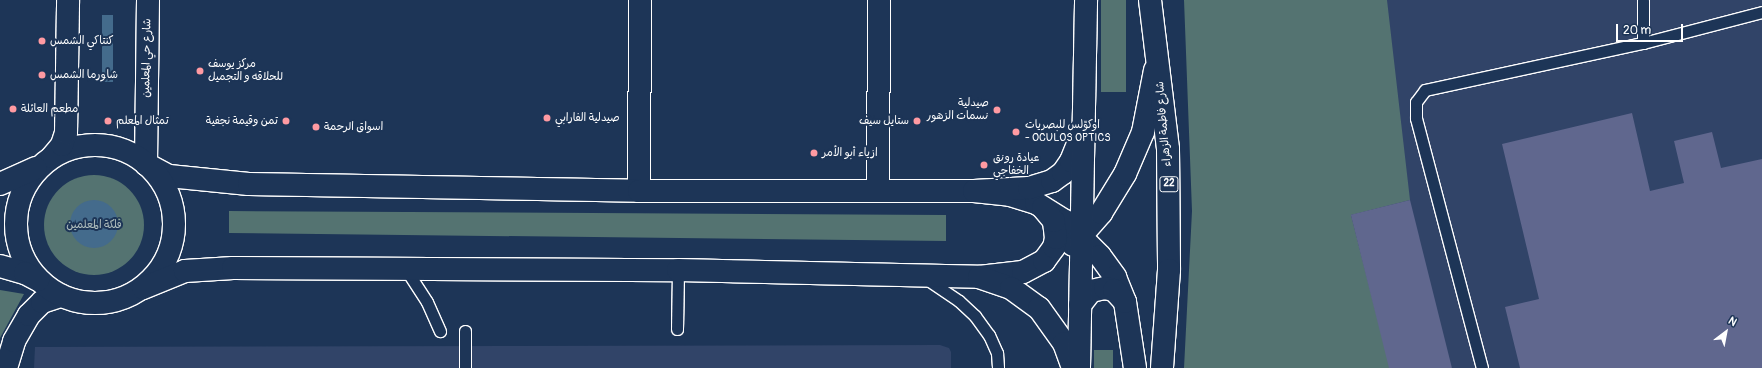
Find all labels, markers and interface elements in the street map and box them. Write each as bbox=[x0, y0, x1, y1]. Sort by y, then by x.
scale bar bbox=[1618, 16, 1685, 42]
street label: شارع حي المعلمين bbox=[140, 18, 154, 98]
text: 20 m bbox=[1623, 23, 1651, 38]
place label: كنتاكي الشمس bbox=[50, 34, 114, 48]
marker: كنتاكي الشمس bbox=[37, 36, 47, 46]
place label: مركز يوسف للحلاقه و التجميل bbox=[208, 58, 283, 84]
marker: مركز يوسف للحلاقه و التجميل bbox=[195, 66, 205, 76]
place label: شاورما الشمس bbox=[50, 68, 118, 82]
marker: شاورما الشمس bbox=[37, 70, 47, 80]
street label: شارع فاطمة الزهراء bbox=[1154, 81, 1174, 167]
place label: صيدلية نسمات الزهور bbox=[927, 97, 989, 123]
place label: مطعم العائلة bbox=[21, 102, 78, 116]
marker: مطعم العائلة bbox=[8, 104, 18, 114]
marker: صيدلية نسمات الزهور bbox=[992, 105, 1002, 115]
place label: صيدلية الفارابي bbox=[555, 111, 620, 125]
marker: صيدلية الفارابي bbox=[542, 113, 552, 123]
place label: تمثال المعلم bbox=[116, 114, 169, 128]
place label: تمن وقيمة نجفية bbox=[206, 114, 278, 128]
place label: ستايل سيف bbox=[859, 114, 909, 128]
marker: تمثال المعلم bbox=[103, 116, 113, 126]
marker: تمن وقيمة نجفية bbox=[281, 116, 291, 126]
marker: ستايل سيف bbox=[912, 116, 922, 126]
place label: اوكوّلس للبصريات - OCULOS OPTICS bbox=[1025, 119, 1111, 145]
place label: اسواق الرحمة bbox=[324, 120, 383, 134]
marker: اسواق الرحمة bbox=[311, 122, 321, 132]
marker: اوكوّلس للبصريات - OCULOS OPTICS bbox=[1010, 126, 1022, 138]
place label: ازياء أبو الأمر bbox=[822, 146, 878, 160]
marker: ازياء أبو الأمر bbox=[809, 148, 819, 158]
place label: عيادة رونق الخفاجي bbox=[993, 152, 1040, 178]
marker: عيادة رونق الخفاجي bbox=[978, 159, 990, 171]
road number: 22 bbox=[1159, 176, 1179, 192]
park label: فلكة المعلمين bbox=[66, 218, 122, 232]
north arrow bbox=[1706, 312, 1746, 352]
text: N bbox=[1726, 314, 1739, 329]

